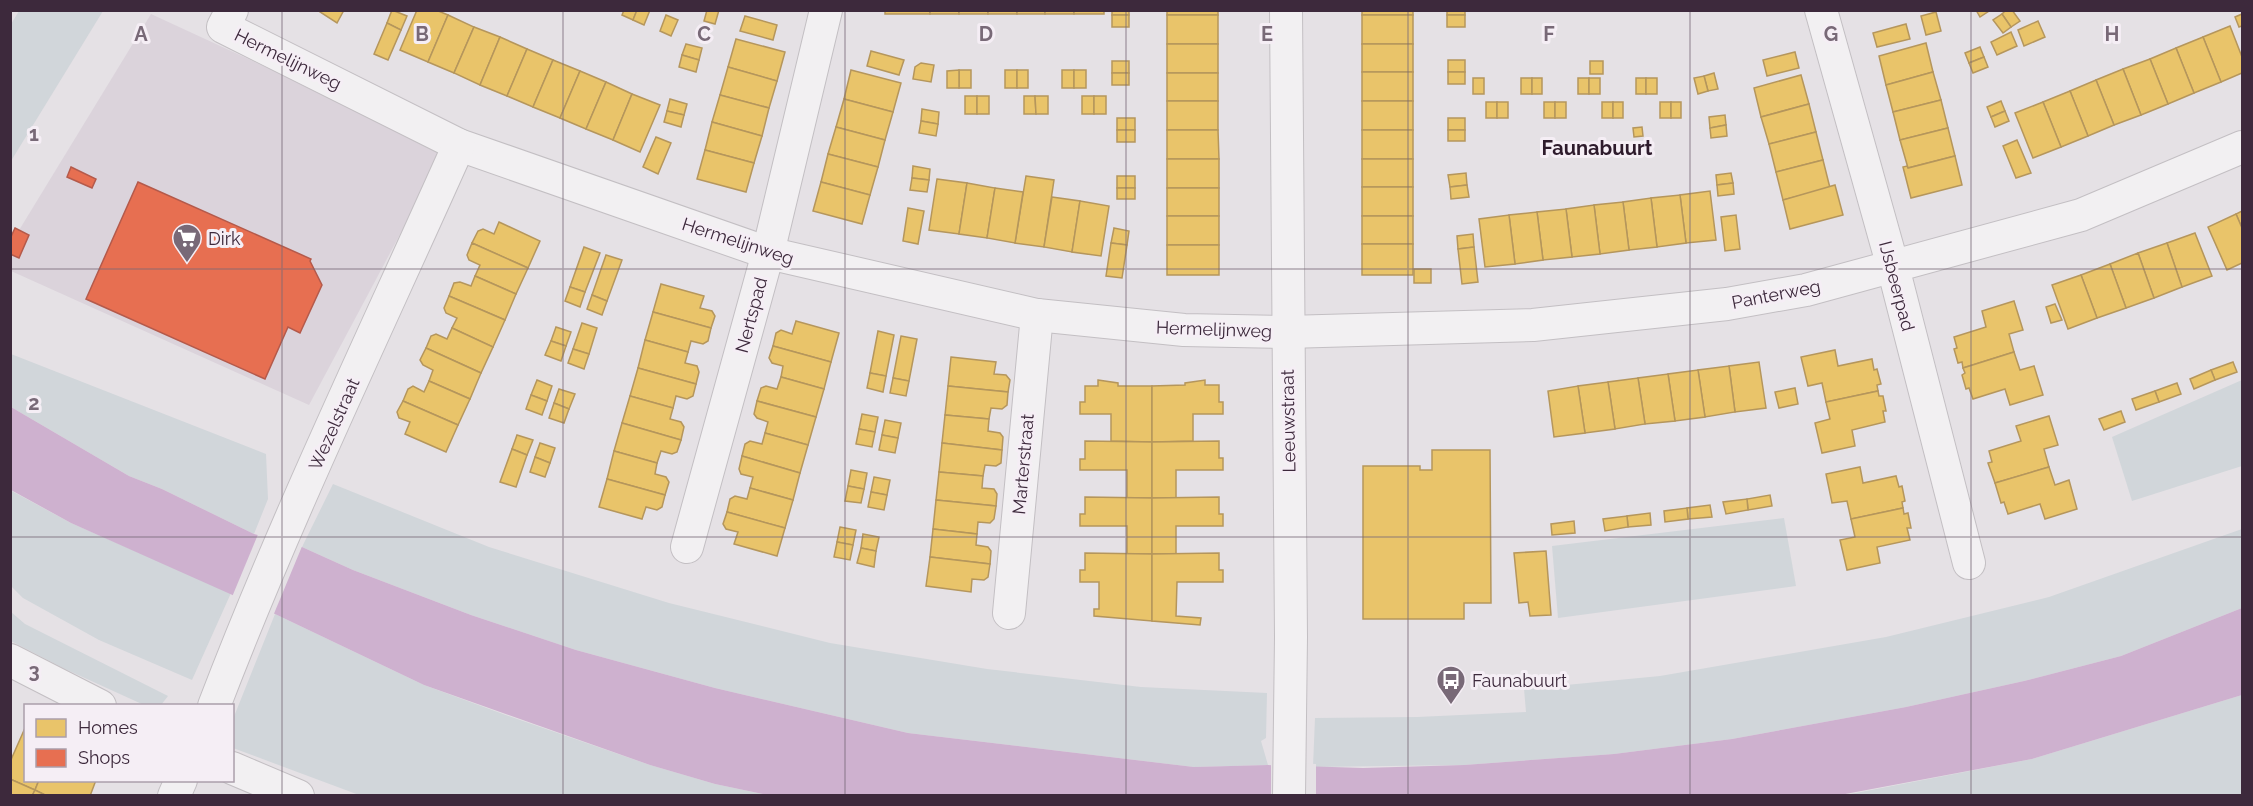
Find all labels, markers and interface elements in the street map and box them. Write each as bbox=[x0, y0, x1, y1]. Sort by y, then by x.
text: A bbox=[134, 22, 148, 46]
text: B bbox=[415, 22, 429, 46]
text: C bbox=[697, 22, 711, 46]
text: D bbox=[979, 22, 993, 46]
text: E bbox=[1261, 22, 1273, 46]
text: F bbox=[1543, 22, 1555, 46]
text: G bbox=[1824, 22, 1838, 46]
text: H bbox=[2105, 22, 2119, 46]
street label: Hermelijnweg bbox=[231, 24, 345, 94]
text: 1 bbox=[29, 122, 39, 146]
district label: Faunabuurt bbox=[1542, 136, 1653, 160]
street label: Hermelijnweg bbox=[679, 213, 797, 269]
supermarket icon: Dirk bbox=[171, 222, 203, 264]
place label: Dirk bbox=[208, 228, 241, 249]
street label: IJsbeerpad bbox=[1875, 239, 1919, 333]
street label: Nertspad bbox=[731, 275, 771, 355]
street label: Panterweg bbox=[1730, 275, 1822, 313]
street label: Hermelijnweg bbox=[1156, 316, 1272, 342]
street label: Leeuwstraat bbox=[1277, 369, 1299, 473]
street label: Wezelstraat bbox=[304, 375, 364, 473]
text: 2 bbox=[28, 391, 40, 415]
street label: Marterstraat bbox=[1008, 413, 1038, 515]
text: 3 bbox=[28, 659, 40, 683]
bus stop icon: Faunabuurt bbox=[1435, 664, 1467, 706]
place label: Faunabuurt bbox=[1472, 670, 1567, 691]
legend bbox=[24, 704, 234, 782]
text: Homes bbox=[78, 717, 138, 738]
text: Shops bbox=[78, 747, 130, 768]

